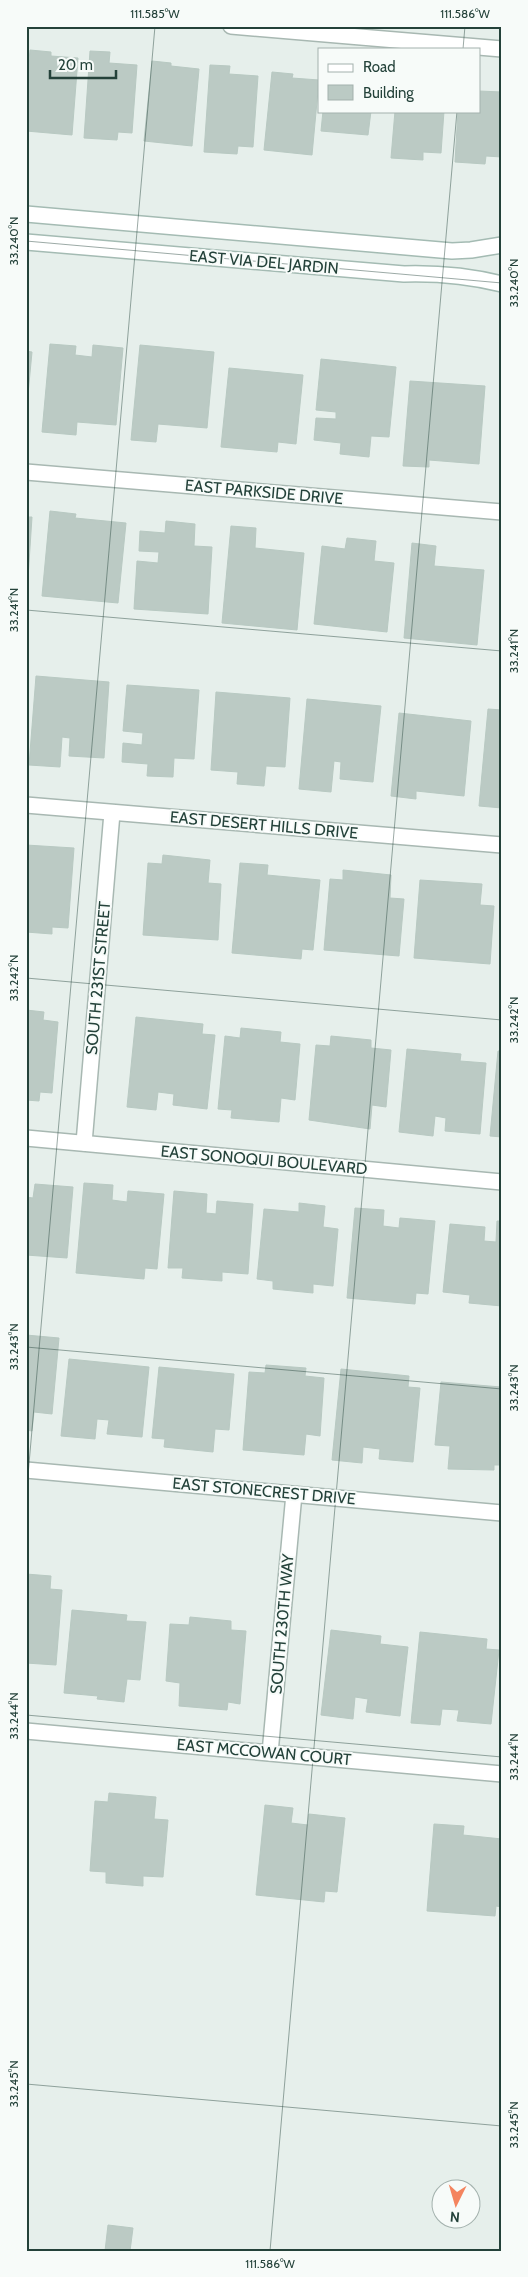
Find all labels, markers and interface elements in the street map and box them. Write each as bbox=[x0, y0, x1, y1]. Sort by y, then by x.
text: 111.585°W bbox=[130, 6, 180, 21]
text: 111.586°W bbox=[440, 6, 490, 21]
scale bar bbox=[50, 48, 116, 80]
legend bbox=[318, 48, 480, 112]
text: 20 m bbox=[58, 56, 93, 74]
text: Road bbox=[363, 58, 396, 76]
text: Building bbox=[363, 84, 414, 102]
text: 33.240°N bbox=[6, 216, 21, 266]
street label: EAST VIA DEL JARDIN bbox=[188, 246, 340, 278]
text: 33.240°N bbox=[506, 258, 521, 308]
street label: EAST PARKSIDE DRIVE bbox=[184, 476, 344, 508]
text: 33.241°N bbox=[6, 588, 21, 632]
text: 33.241°N bbox=[506, 629, 521, 673]
street label: EAST DESERT HILLS DRIVE bbox=[169, 807, 359, 843]
street label: SOUTH 231ST STREET bbox=[82, 900, 114, 1056]
text: 33.242°N bbox=[6, 955, 21, 1001]
text: 33.242°N bbox=[506, 997, 521, 1043]
street label: EAST SONOQUI BOULEVARD bbox=[160, 1141, 368, 1179]
text: 33.243°N bbox=[6, 1323, 21, 1371]
text: 33.243°N bbox=[506, 1364, 521, 1412]
street label: EAST STONECREST DRIVE bbox=[172, 1474, 356, 1508]
street label: SOUTH 230TH WAY bbox=[266, 1552, 298, 1695]
text: 33.244°N bbox=[6, 1692, 21, 1740]
text: 33.244°N bbox=[506, 1733, 521, 1781]
street label: EAST MCCOWAN COURT bbox=[176, 1735, 353, 1769]
text: 33.245°N bbox=[6, 2060, 21, 2108]
text: 33.245°N bbox=[506, 2101, 521, 2149]
north arrow bbox=[430, 2180, 480, 2230]
text: N bbox=[449, 2208, 461, 2226]
text: 111.586°W bbox=[245, 2256, 295, 2271]

